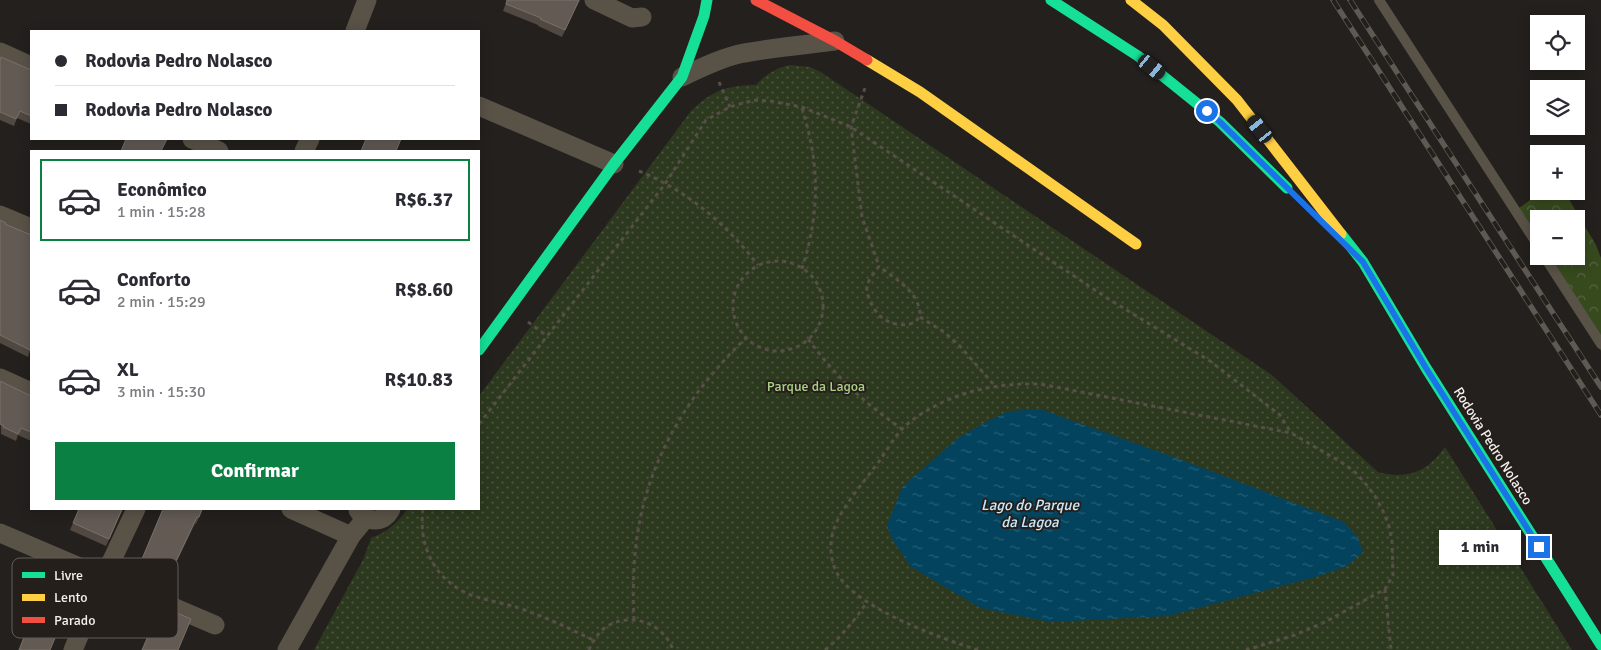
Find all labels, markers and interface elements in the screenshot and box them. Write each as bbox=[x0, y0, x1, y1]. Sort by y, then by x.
map controls bbox=[1530, 15, 1585, 265]
button: locate bbox=[1530, 15, 1585, 70]
text: Rodovia Pedro Nolasco bbox=[85, 49, 273, 73]
car bbox=[1135, 52, 1168, 82]
button: layers bbox=[1530, 80, 1585, 135]
text: Rodovia Pedro Nolasco bbox=[85, 98, 273, 122]
route start bbox=[1196, 100, 1218, 122]
car bbox=[1244, 113, 1275, 145]
button: + bbox=[1530, 145, 1585, 200]
icon: car bbox=[57, 178, 102, 223]
text: Econômico bbox=[117, 178, 207, 202]
text: R$6.37 bbox=[395, 188, 453, 212]
text: 1 min · 15:28 bbox=[117, 202, 206, 222]
button: − bbox=[1530, 210, 1585, 265]
icon: car bbox=[57, 268, 102, 313]
text: Conforto bbox=[117, 268, 191, 292]
text: R$8.60 bbox=[395, 278, 453, 302]
text: 2 min · 15:29 bbox=[117, 292, 206, 312]
icon: car bbox=[57, 358, 102, 403]
text: XL bbox=[117, 358, 139, 382]
text: R$10.83 bbox=[385, 368, 453, 392]
park label: Parque da Lagoa bbox=[767, 378, 865, 395]
text: 3 min · 15:30 bbox=[117, 382, 206, 402]
street label: Rodovia Pedro Nolasco bbox=[1450, 384, 1536, 508]
button: Confirmar bbox=[55, 442, 455, 500]
water label: Lago do Parque da Lagoa bbox=[981, 496, 1081, 531]
callout: 1 min bbox=[1439, 530, 1522, 564]
route end bbox=[1528, 536, 1550, 558]
text: 1 min bbox=[1461, 537, 1499, 557]
legend bbox=[12, 558, 178, 638]
text: Livre bbox=[54, 567, 83, 584]
text: Lento bbox=[54, 589, 88, 606]
text: Parado bbox=[54, 612, 96, 629]

